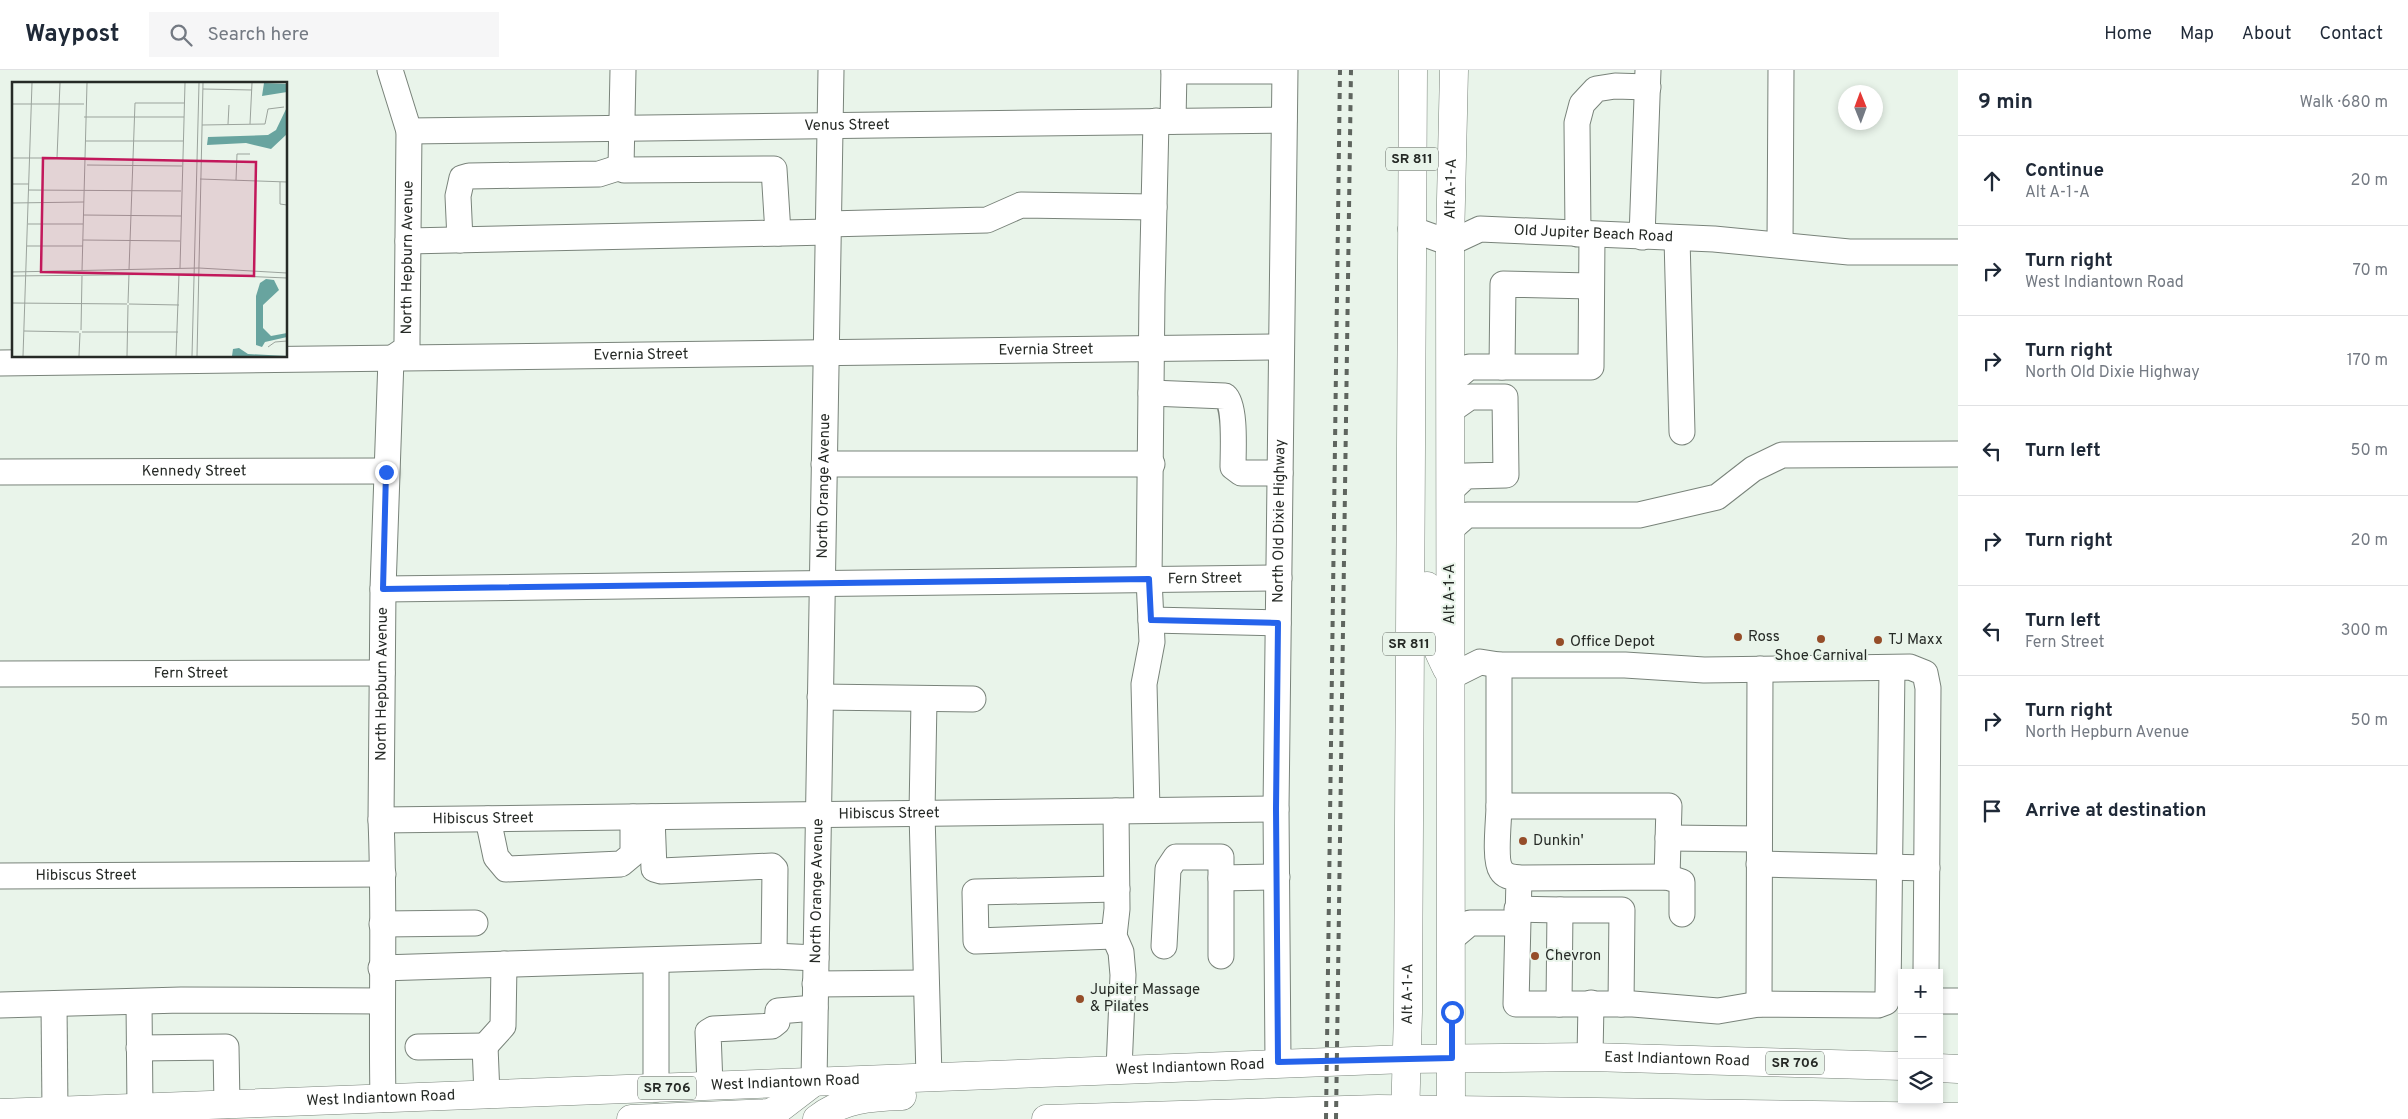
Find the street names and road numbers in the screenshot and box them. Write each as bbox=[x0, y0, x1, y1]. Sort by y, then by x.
street label: Venus Street bbox=[804, 115, 890, 136]
road number: SR 811 bbox=[1386, 148, 1438, 170]
street label: Alt A-1-A bbox=[1441, 158, 1461, 220]
street label: North Hepburn Avenue bbox=[398, 181, 418, 335]
street label: Old Jupiter Beach Road bbox=[1513, 221, 1673, 247]
street label: Evernia Street bbox=[998, 340, 1093, 360]
street label: Evernia Street bbox=[593, 345, 688, 365]
street label: North Orange Avenue bbox=[813, 413, 835, 559]
street label: North Old Dixie Highway bbox=[1269, 439, 1290, 603]
street label: Kennedy Street bbox=[142, 462, 246, 481]
street label: Alt A-1-A bbox=[1441, 564, 1460, 624]
street label: Fern Street bbox=[1168, 569, 1242, 589]
street label: North Hepburn Avenue bbox=[372, 607, 392, 761]
road number: SR 811 bbox=[1383, 632, 1435, 656]
street label: Fern Street bbox=[154, 664, 228, 683]
street label: Hibiscus Street bbox=[838, 804, 940, 824]
street label: Hibiscus Street bbox=[432, 809, 534, 829]
street label: North Orange Avenue bbox=[806, 818, 828, 964]
street label: Hibiscus Street bbox=[35, 866, 137, 885]
street label: Alt A-1-A bbox=[1398, 964, 1418, 1025]
street label: East Indiantown Road bbox=[1604, 1048, 1750, 1071]
road number: SR 706 bbox=[1766, 1051, 1824, 1074]
street label: West Indiantown Road bbox=[1115, 1055, 1265, 1080]
street label: West Indiantown Road bbox=[711, 1070, 860, 1095]
road number: SR 706 bbox=[638, 1076, 696, 1100]
street label: West Indiantown Road bbox=[306, 1086, 456, 1111]

